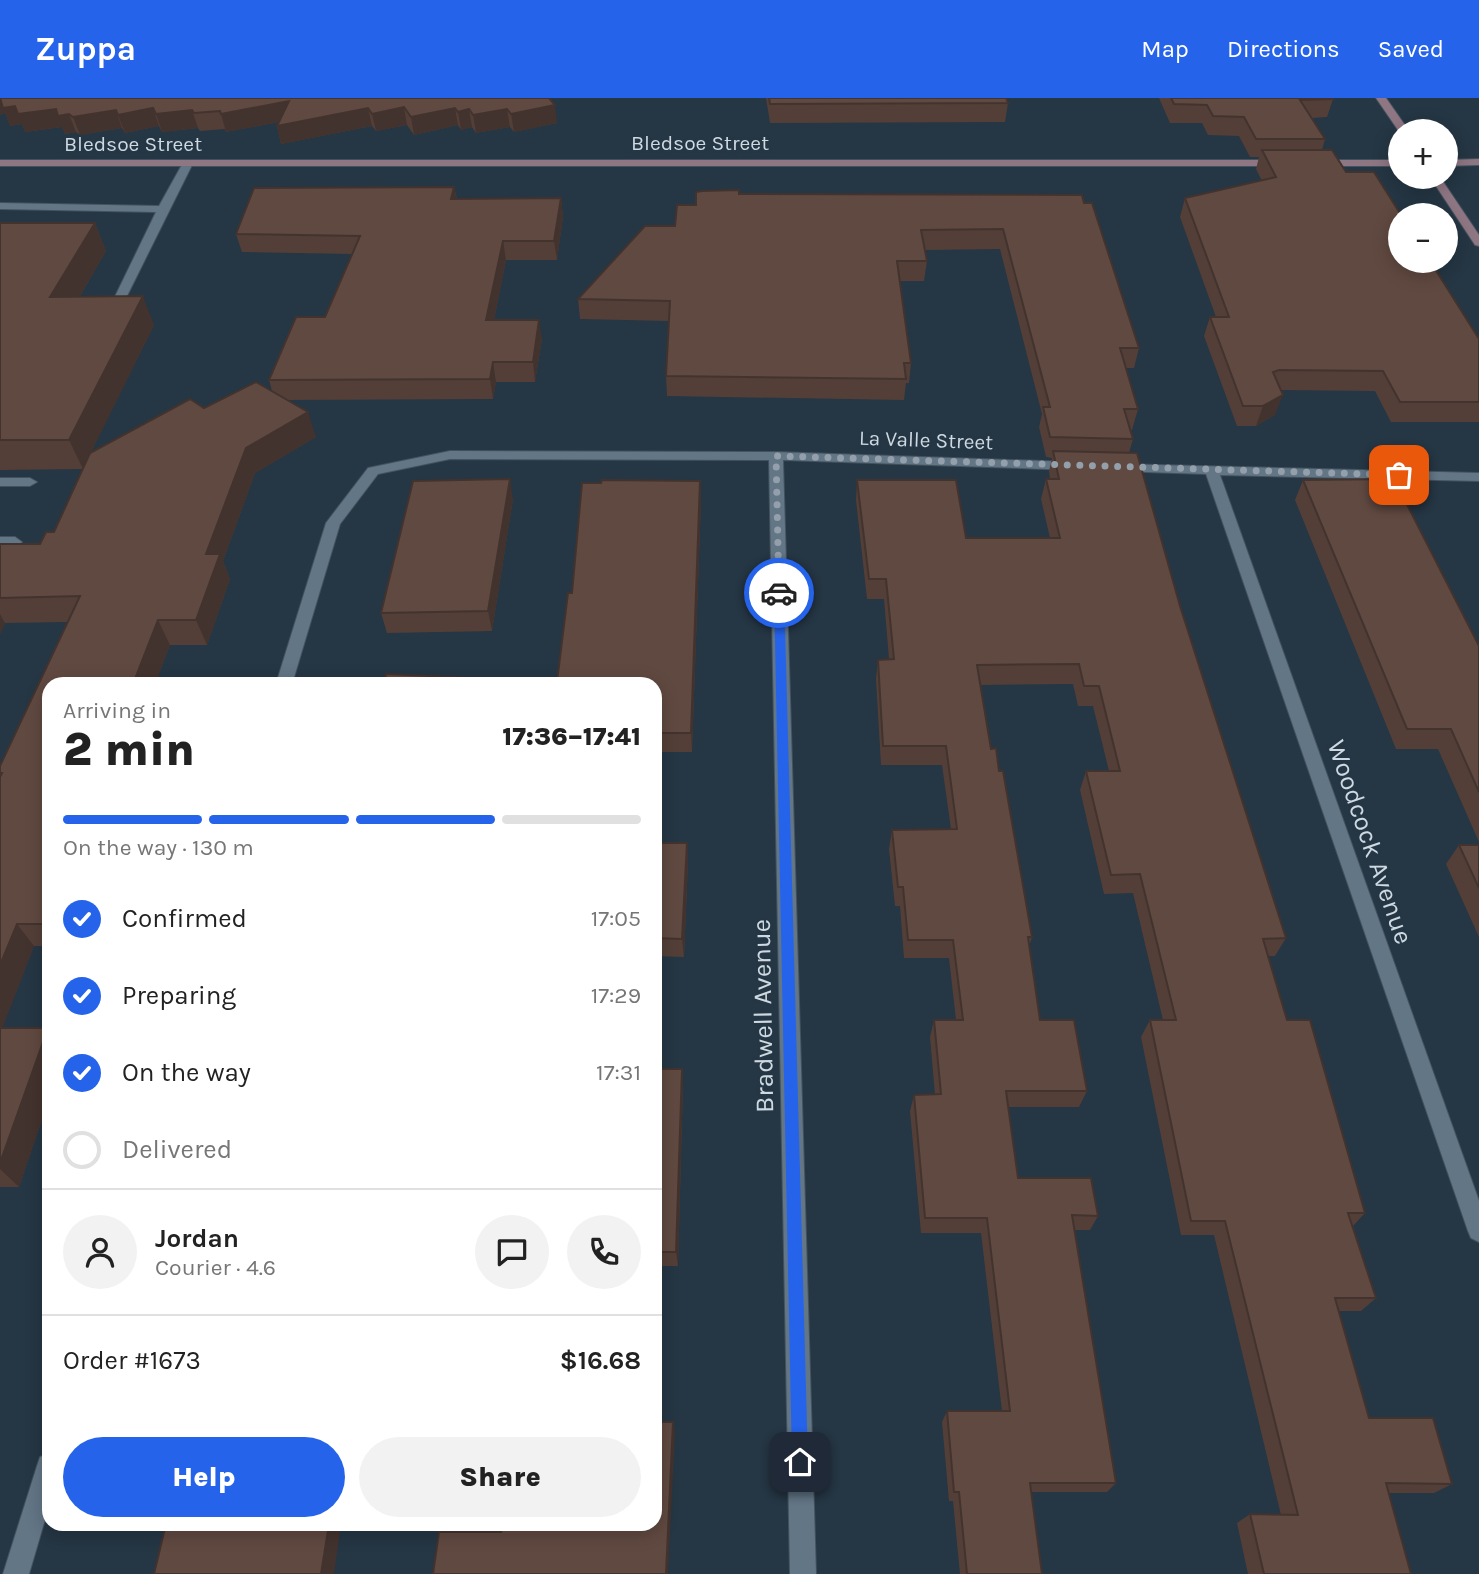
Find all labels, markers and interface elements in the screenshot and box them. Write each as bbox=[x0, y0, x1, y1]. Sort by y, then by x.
text: Zuppa bbox=[35, 30, 136, 68]
text: Map bbox=[1141, 35, 1189, 63]
text: Directions bbox=[1227, 35, 1340, 63]
text: Saved bbox=[1378, 35, 1444, 63]
map controls bbox=[1388, 119, 1458, 273]
button: + bbox=[1388, 119, 1458, 189]
street label: Bledsoe Street bbox=[631, 131, 769, 155]
street label: Bledsoe Street bbox=[64, 132, 202, 156]
button: − bbox=[1388, 203, 1458, 273]
street label: La Valle Street bbox=[858, 426, 994, 454]
pin bbox=[1369, 445, 1429, 505]
icon: bag bbox=[1380, 456, 1418, 494]
courier bbox=[744, 558, 814, 628]
icon: car bbox=[760, 574, 798, 612]
text: Arriving in bbox=[63, 697, 171, 724]
text: 17:36–17:41 bbox=[502, 721, 641, 752]
text: 2 min bbox=[63, 723, 195, 777]
street label: Woodcock Avenue bbox=[1321, 736, 1419, 948]
text: On the way · 130 m bbox=[63, 834, 254, 861]
icon: check bbox=[63, 900, 101, 938]
text: Confirmed bbox=[122, 903, 247, 934]
text: 17:05 bbox=[591, 905, 641, 932]
street label: Bradwell Avenue bbox=[746, 919, 780, 1113]
icon: check bbox=[63, 977, 101, 1015]
text: Preparing bbox=[122, 980, 236, 1011]
text: 17:29 bbox=[591, 982, 641, 1009]
icon: check bbox=[63, 1054, 101, 1092]
text: On the way bbox=[122, 1057, 251, 1088]
text: 17:31 bbox=[596, 1059, 641, 1086]
text: Delivered bbox=[122, 1134, 232, 1165]
button: person bbox=[63, 1215, 137, 1289]
button: chat bbox=[475, 1215, 549, 1289]
button: phone bbox=[567, 1215, 641, 1289]
text: Jordan bbox=[155, 1223, 239, 1254]
text: Courier · 4.6 bbox=[155, 1254, 276, 1281]
text: Order #1673 bbox=[63, 1345, 201, 1376]
text: $16.68 bbox=[560, 1345, 641, 1376]
pin bbox=[770, 1432, 830, 1492]
button: Help bbox=[63, 1437, 345, 1517]
button: Share bbox=[359, 1437, 641, 1517]
icon: home bbox=[781, 1443, 819, 1481]

